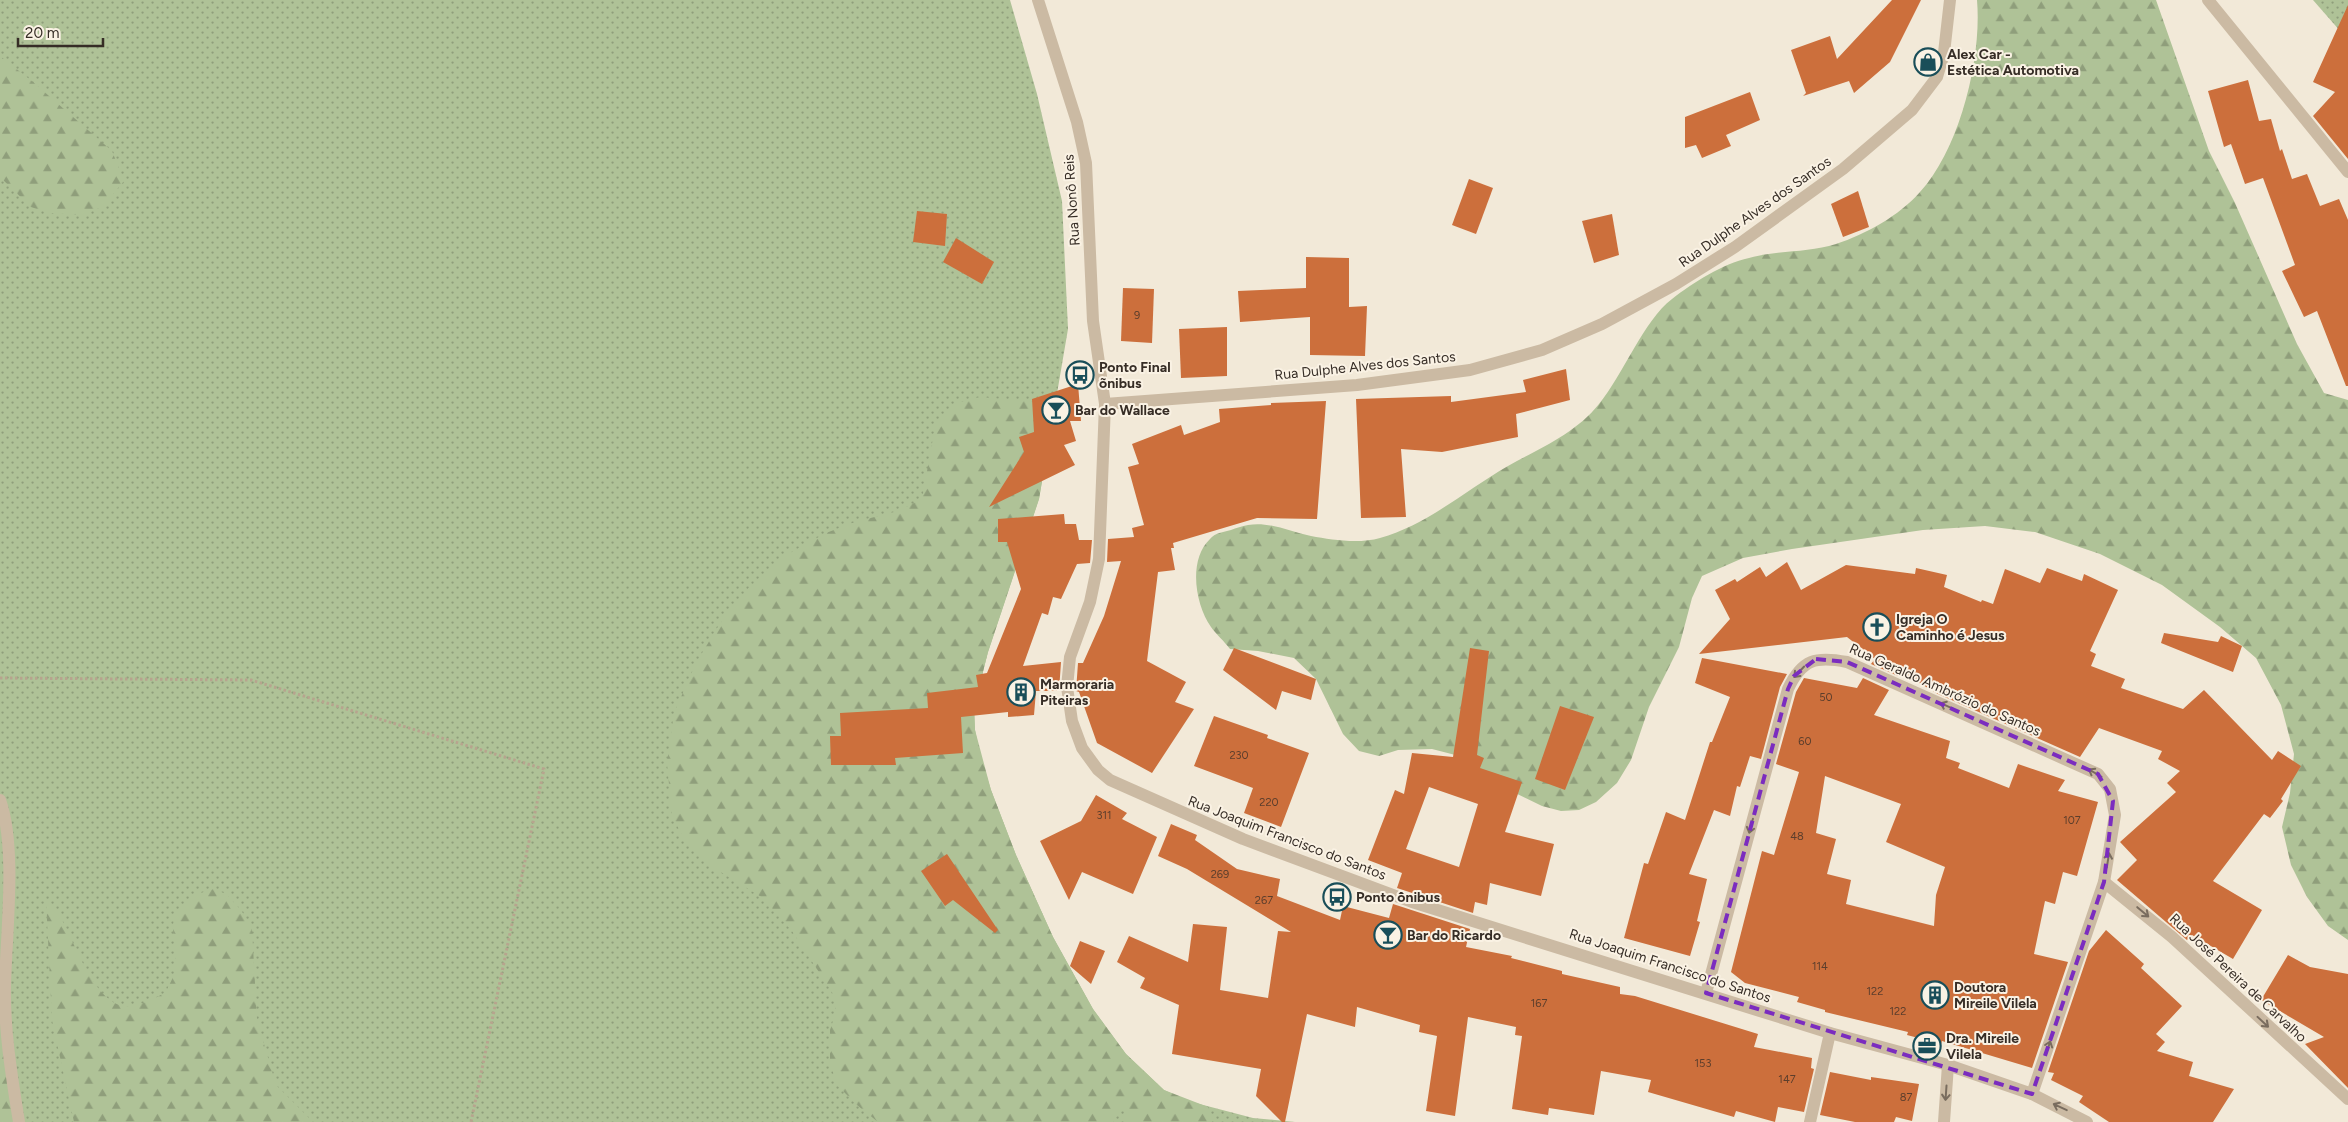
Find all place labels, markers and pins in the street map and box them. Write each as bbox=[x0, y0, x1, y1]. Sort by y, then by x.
place label: Alex Car - Estética Automotiva bbox=[1947, 46, 2079, 79]
shop icon: Alex Car - Estética Automotiva bbox=[1913, 47, 1943, 77]
place label: Ponto Final õnibus bbox=[1099, 359, 1171, 392]
bus stop icon: Ponto Final õnibus bbox=[1065, 360, 1095, 390]
bar icon: Bar do Wallace bbox=[1041, 395, 1071, 425]
place label: Bar do Wallace bbox=[1075, 402, 1170, 419]
place label: Igreja O Caminho é Jesus bbox=[1896, 611, 2005, 644]
church icon: Igreja O Caminho é Jesus bbox=[1862, 612, 1892, 642]
place label: Marmoraria Piteiras bbox=[1040, 676, 1114, 709]
building icon: Marmoraria Piteiras bbox=[1006, 677, 1036, 707]
bus stop icon: Ponto ônibus bbox=[1322, 882, 1352, 912]
place label: Ponto ônibus bbox=[1356, 889, 1440, 906]
bar icon: Bar do Ricardo bbox=[1373, 920, 1403, 950]
place label: Bar do Ricardo bbox=[1407, 927, 1501, 944]
place label: Doutora Mireile Vilela bbox=[1954, 979, 2037, 1012]
building icon: Doutora Mireile Vilela bbox=[1920, 980, 1950, 1010]
place label: Dra. Mireile Vilela bbox=[1946, 1030, 2019, 1063]
office icon: Dra. Mireile Vilela bbox=[1912, 1031, 1942, 1061]

